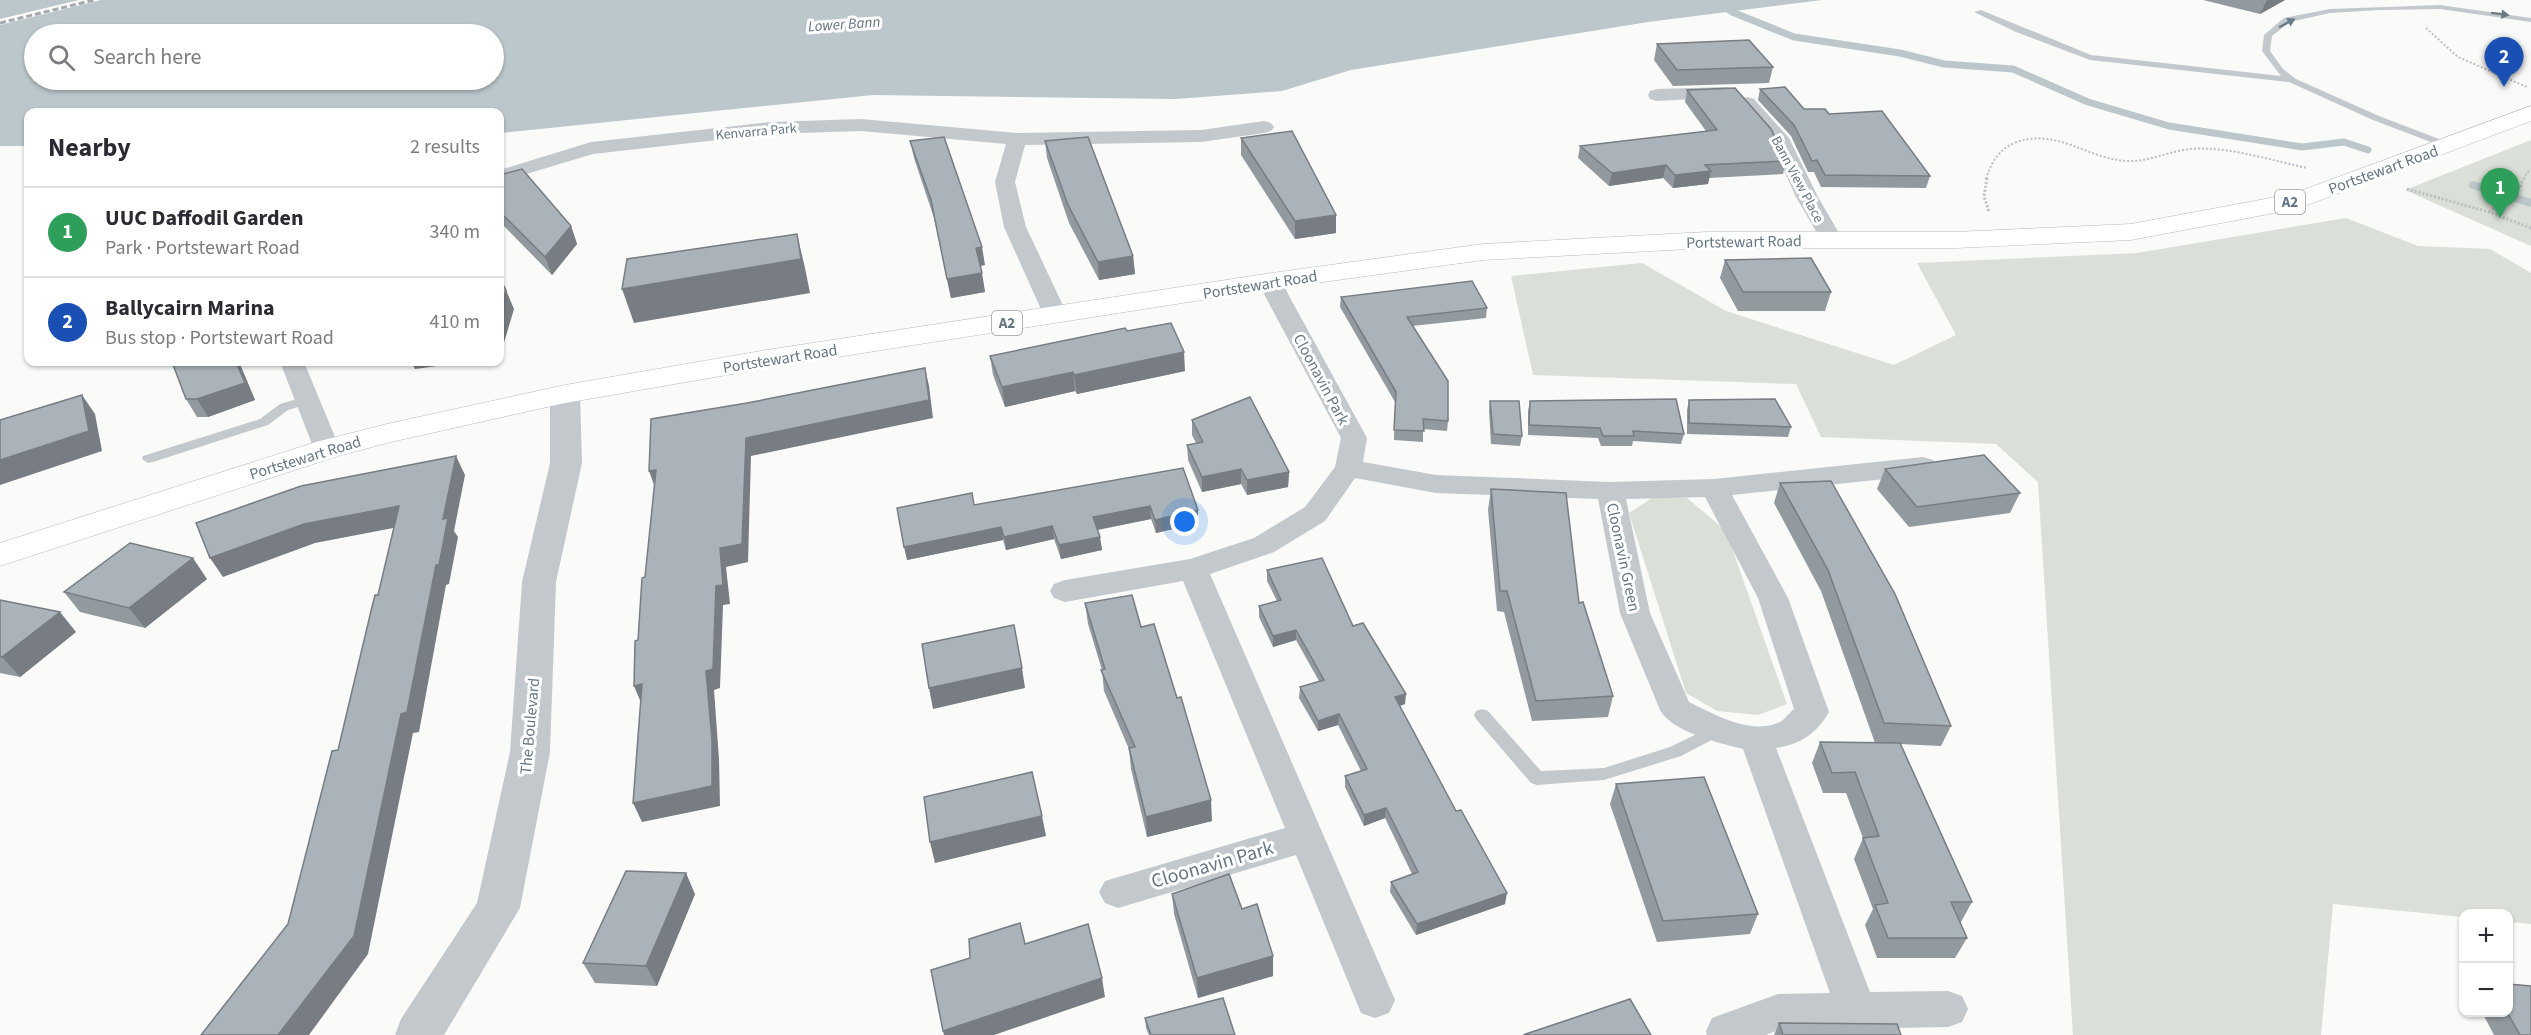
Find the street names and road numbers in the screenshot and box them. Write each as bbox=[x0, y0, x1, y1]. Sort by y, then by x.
street label: Kenvarra Park bbox=[715, 118, 798, 146]
street label: Bann View Place bbox=[1766, 133, 1828, 226]
street label: Portstewart Road bbox=[2325, 140, 2441, 200]
road number: A2 bbox=[2275, 190, 2305, 214]
street label: Portstewart Road bbox=[1686, 230, 1802, 254]
street label: Portstewart Road bbox=[1201, 265, 1319, 305]
road number: A2 bbox=[992, 311, 1022, 335]
street label: Cloonavin Park bbox=[1288, 330, 1354, 429]
street label: Portstewart Road bbox=[721, 339, 839, 379]
street label: Portstewart Road bbox=[247, 431, 364, 485]
street label: Cloonavin Green bbox=[1601, 501, 1645, 614]
street label: The Boulevard bbox=[515, 677, 545, 775]
street label: Cloonavin Park bbox=[1148, 834, 1277, 896]

